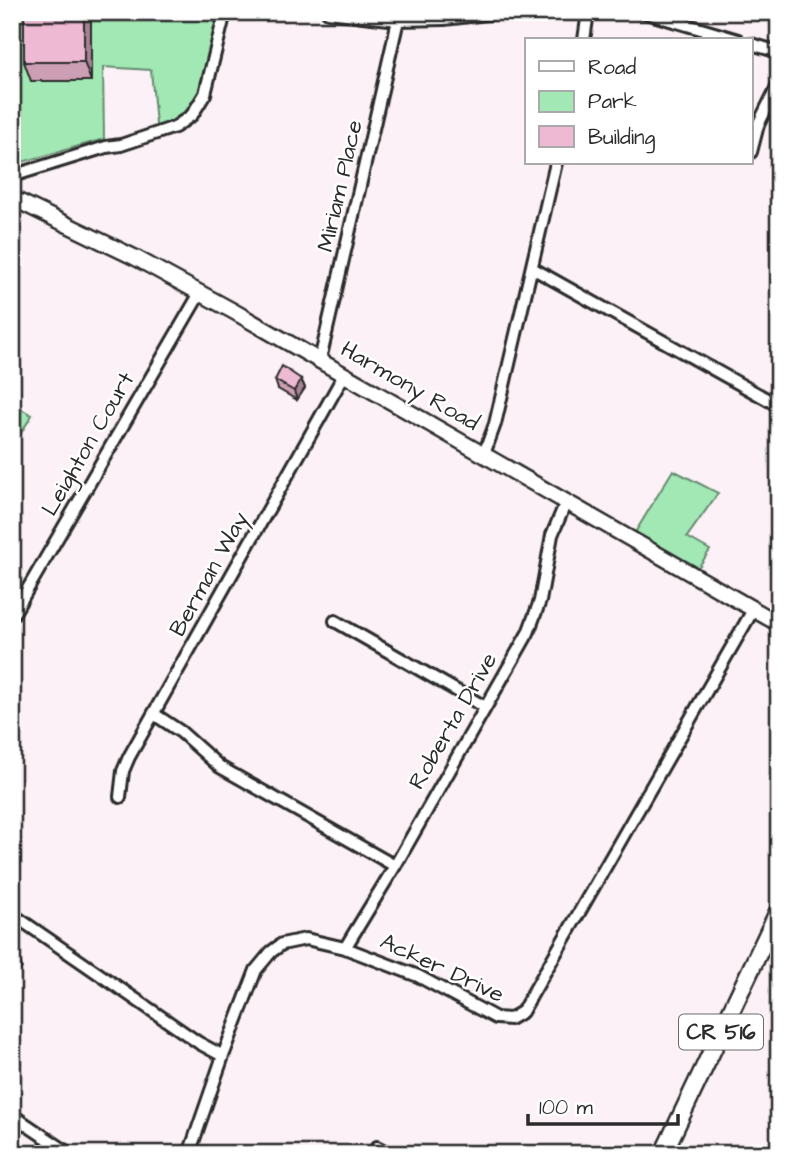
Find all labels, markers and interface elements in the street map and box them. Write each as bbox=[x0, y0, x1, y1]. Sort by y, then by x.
legend bbox=[525, 38, 752, 164]
text: Road bbox=[588, 53, 636, 82]
text: Park bbox=[588, 87, 637, 116]
street label: Miriam Place bbox=[309, 117, 371, 255]
text: Building bbox=[588, 123, 656, 154]
street label: Harmony Road bbox=[334, 333, 485, 440]
street label: Leighton Court bbox=[34, 366, 143, 522]
street label: Berman Way bbox=[162, 506, 257, 642]
street label: Roberta Drive bbox=[401, 647, 505, 795]
street label: Acker Drive bbox=[375, 925, 509, 1011]
road number: CR 516 bbox=[679, 1014, 763, 1050]
scale bar bbox=[528, 1082, 679, 1126]
text: 100 m bbox=[539, 1093, 594, 1122]

